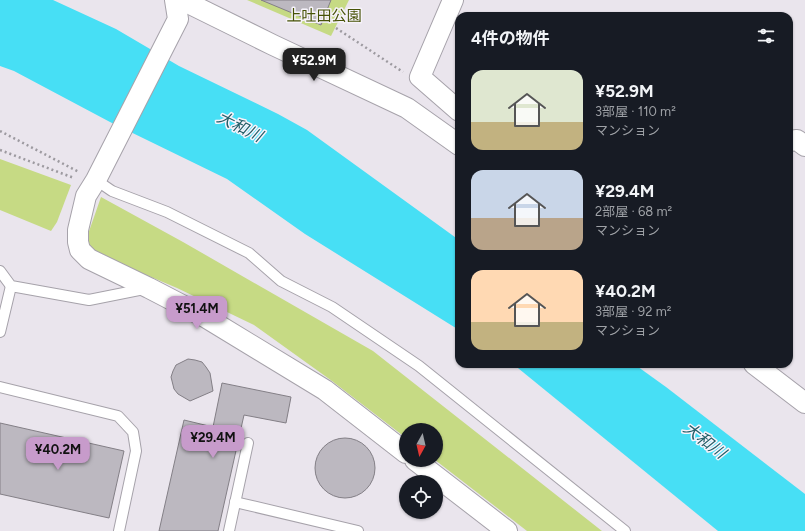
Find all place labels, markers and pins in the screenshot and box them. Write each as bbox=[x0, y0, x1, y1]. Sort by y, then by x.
pin: ¥52.9M bbox=[281, 48, 347, 82]
pin: ¥51.4M bbox=[164, 296, 230, 330]
pin: ¥29.4M bbox=[180, 425, 246, 459]
pin: ¥40.2M bbox=[25, 437, 91, 471]

